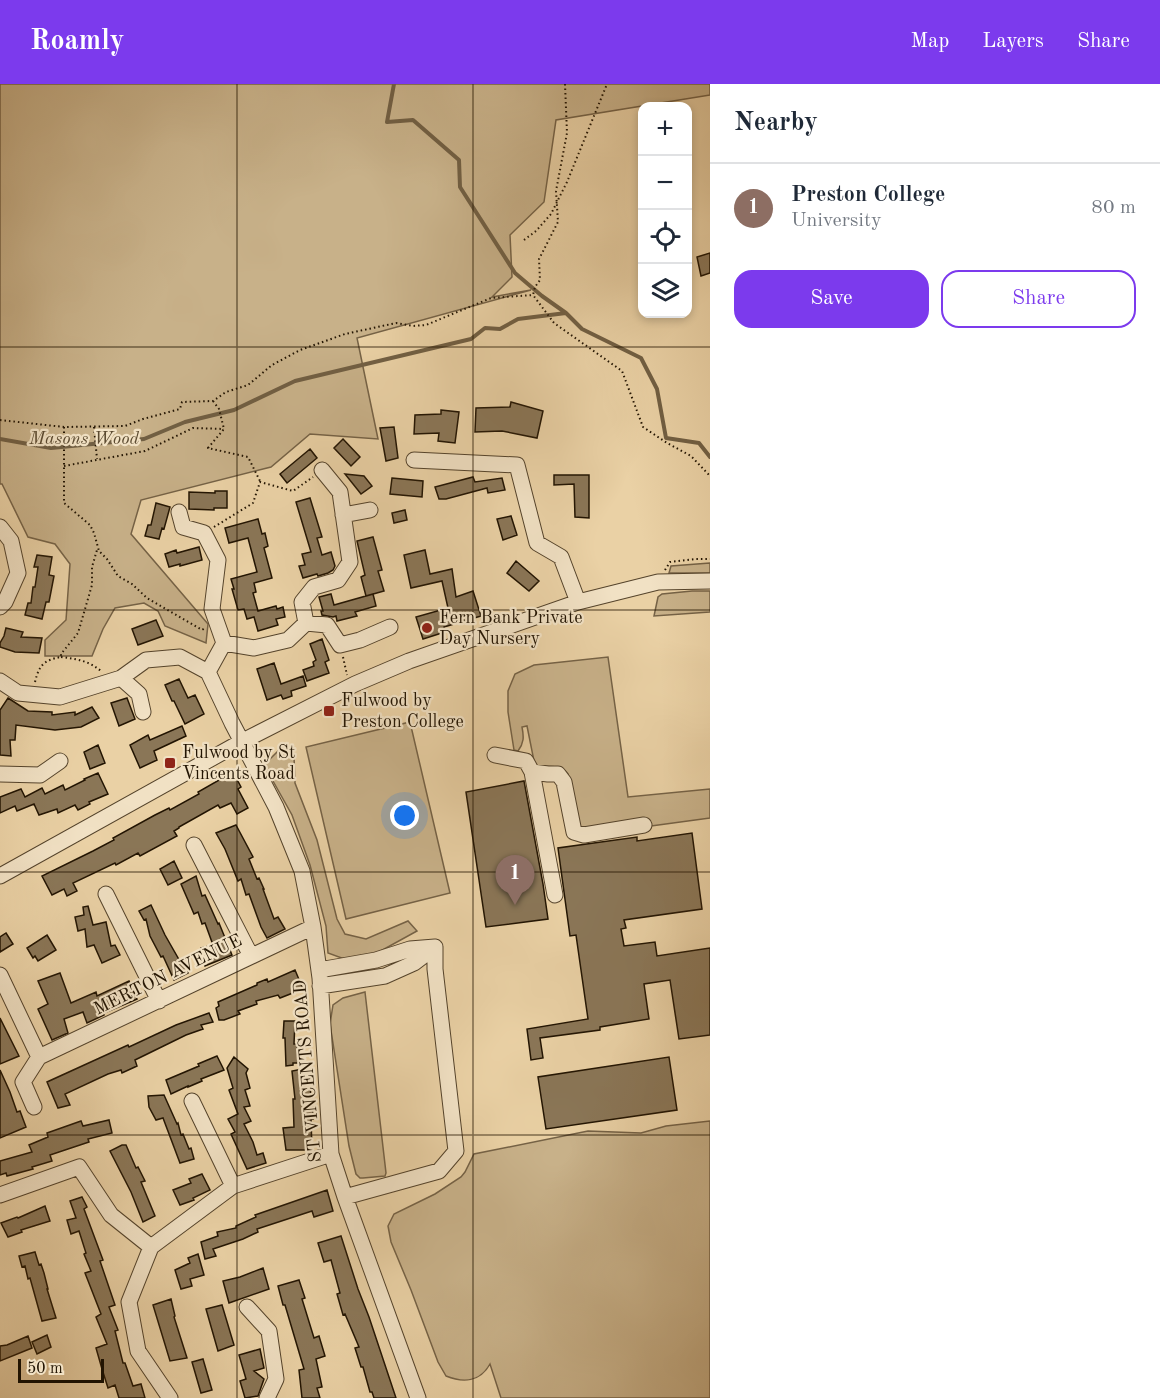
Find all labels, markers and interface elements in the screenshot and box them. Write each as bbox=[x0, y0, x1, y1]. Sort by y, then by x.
text: Roamly bbox=[30, 28, 124, 56]
text: Map bbox=[910, 31, 949, 52]
text: Layers bbox=[982, 31, 1044, 52]
text: Share bbox=[1077, 31, 1130, 52]
map controls bbox=[638, 102, 692, 318]
button: + bbox=[638, 102, 692, 156]
text: Nearby bbox=[734, 110, 818, 136]
button: − bbox=[638, 156, 692, 210]
text: Preston College bbox=[791, 184, 945, 206]
text: 1 bbox=[748, 198, 759, 218]
text: 80 m bbox=[1091, 198, 1136, 218]
button: locate bbox=[638, 210, 692, 264]
text: University bbox=[791, 211, 882, 231]
button: layers bbox=[638, 264, 692, 318]
button: Save bbox=[734, 270, 929, 328]
button: Share bbox=[941, 270, 1136, 328]
park label: Masons Wood bbox=[28, 430, 140, 448]
place label: Fern Bank Private Day Nursery bbox=[439, 609, 583, 648]
marker: Fern Bank Private Day Nursery bbox=[420, 621, 434, 635]
place label: Fulwood by Preston College bbox=[341, 692, 464, 731]
marker: Fulwood by Preston College bbox=[322, 704, 336, 718]
place label: Fulwood by St Vincents Road bbox=[182, 744, 295, 783]
marker: Fulwood by St Vincents Road bbox=[163, 756, 177, 770]
your location bbox=[390, 801, 419, 830]
pin: 1 bbox=[496, 856, 534, 905]
street label: MERTON AVENUE bbox=[91, 931, 245, 1019]
street label: ST VINCENTS ROAD bbox=[291, 979, 325, 1163]
scale bar bbox=[18, 1356, 104, 1384]
text: 50 m bbox=[27, 1361, 63, 1377]

